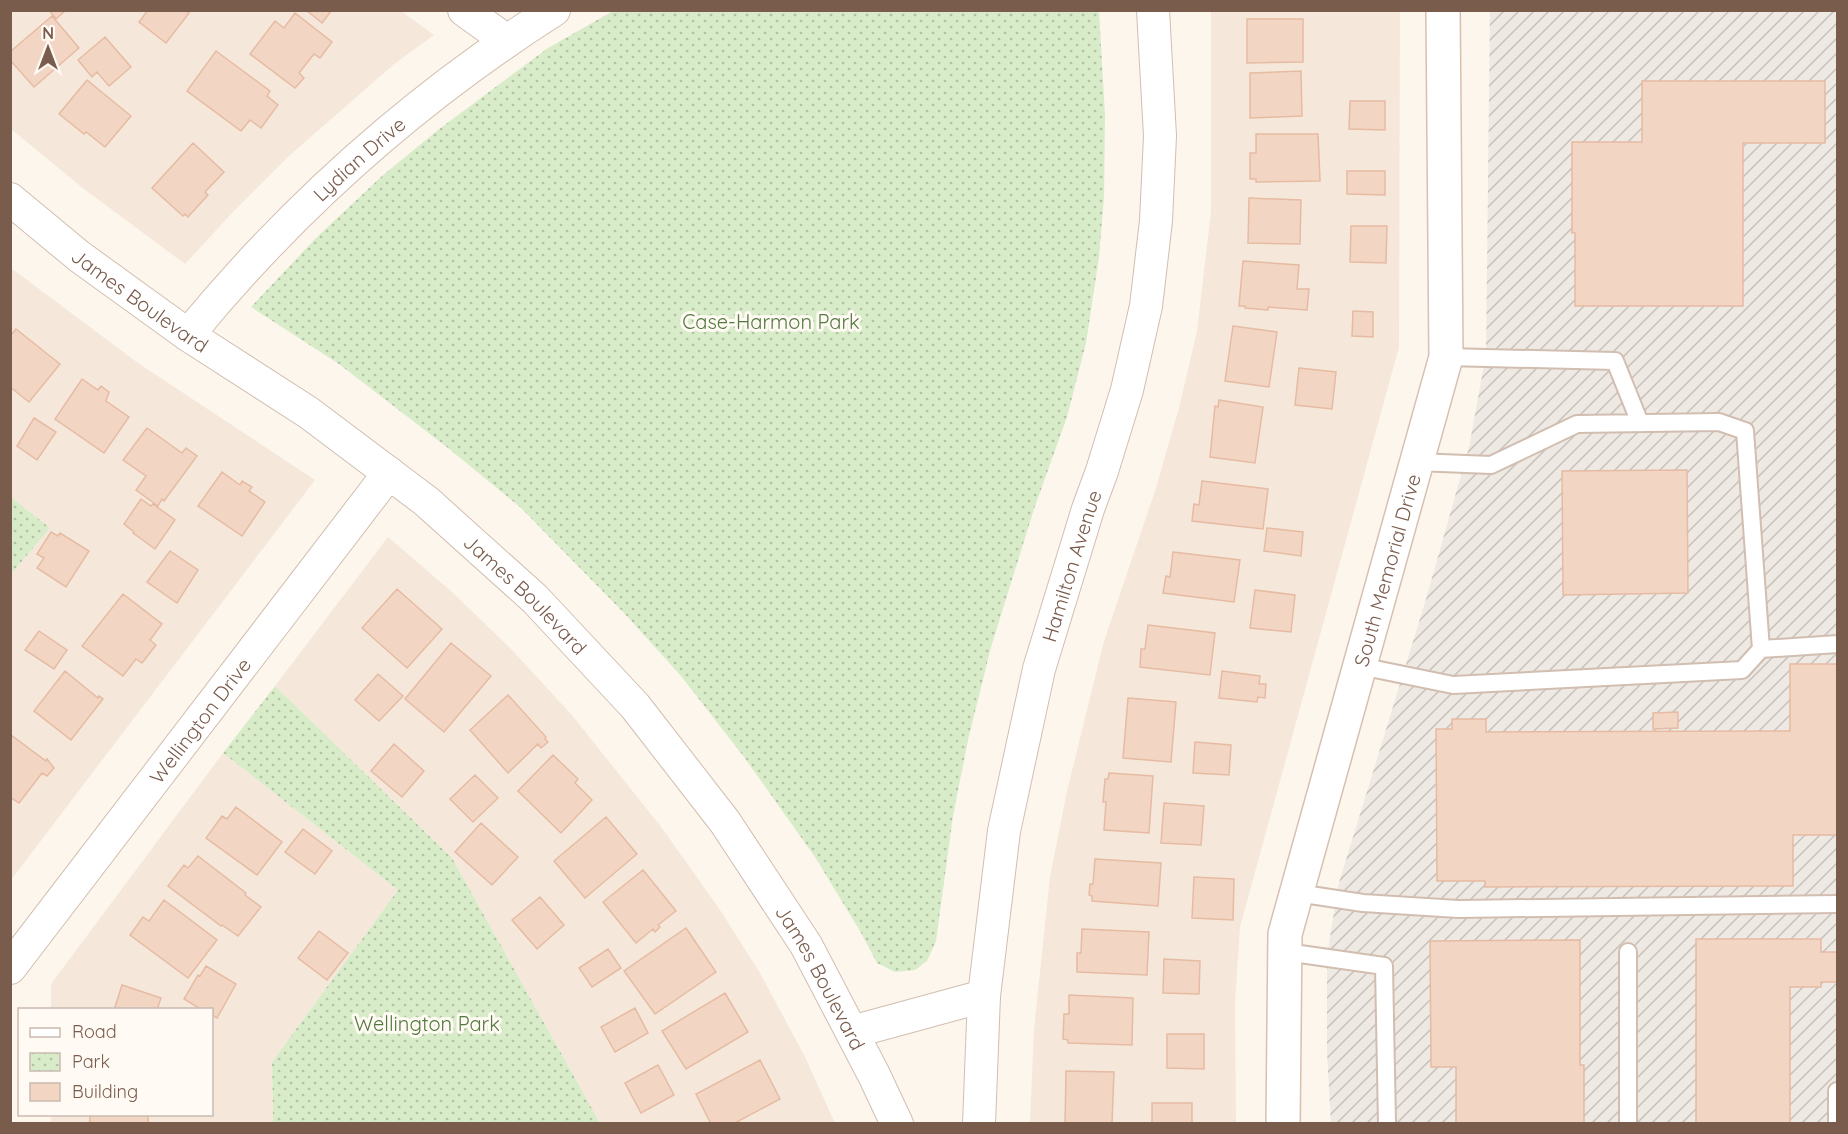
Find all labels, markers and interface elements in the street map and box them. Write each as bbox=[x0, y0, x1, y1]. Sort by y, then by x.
north arrow bbox=[18, 18, 78, 78]
text: N bbox=[42, 23, 54, 43]
street label: Lydian Drive bbox=[307, 111, 410, 206]
street label: James Boulevard bbox=[67, 243, 213, 357]
park label: Case-Harmon Park bbox=[682, 309, 860, 334]
street label: South Memorial Drive bbox=[1348, 471, 1425, 669]
street label: Hamilton Avenue bbox=[1036, 486, 1106, 645]
street label: James Boulevard bbox=[459, 529, 593, 659]
street label: Wellington Drive bbox=[144, 652, 256, 788]
street label: James Boulevard bbox=[770, 900, 871, 1054]
legend bbox=[18, 1008, 213, 1116]
park label: Wellington Park bbox=[354, 1011, 500, 1036]
text: Road bbox=[72, 1020, 117, 1043]
text: Park bbox=[72, 1050, 110, 1073]
text: Building bbox=[72, 1080, 138, 1103]

